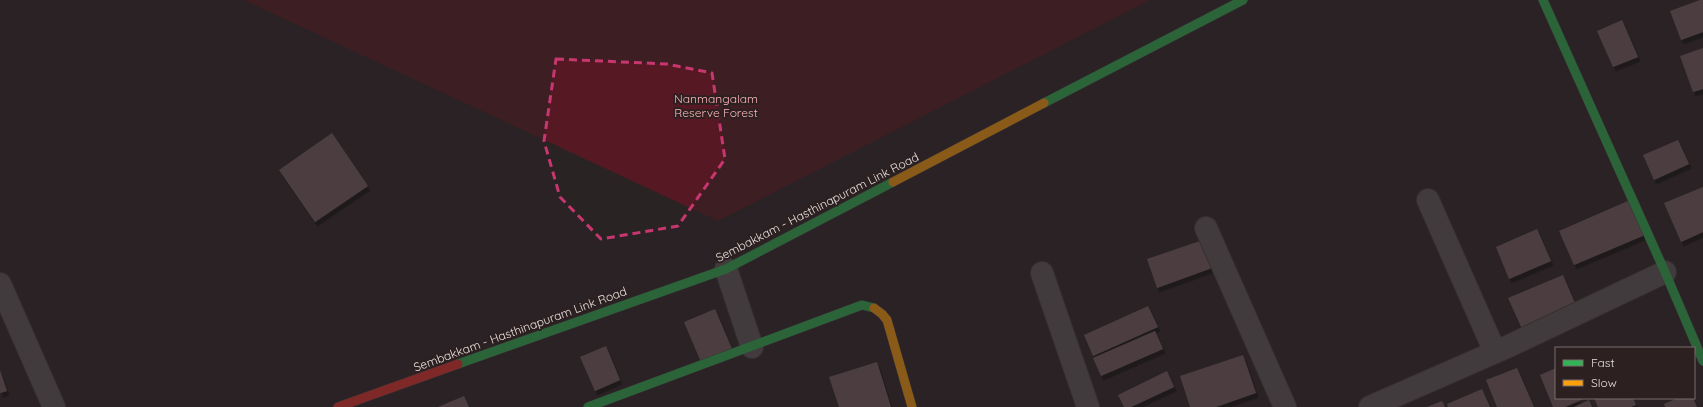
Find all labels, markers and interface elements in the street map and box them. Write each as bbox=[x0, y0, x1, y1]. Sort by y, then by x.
park label: Nanmangalam Reserve Forest bbox=[674, 91, 758, 120]
street label: Sembakkam - Hasthinapuram Link Road bbox=[713, 149, 921, 265]
street label: Sembakkam - Hasthinapuram Link Road bbox=[411, 283, 629, 375]
legend bbox=[1555, 347, 1695, 399]
text: Fast bbox=[1591, 355, 1615, 370]
text: Slow bbox=[1591, 375, 1617, 390]

